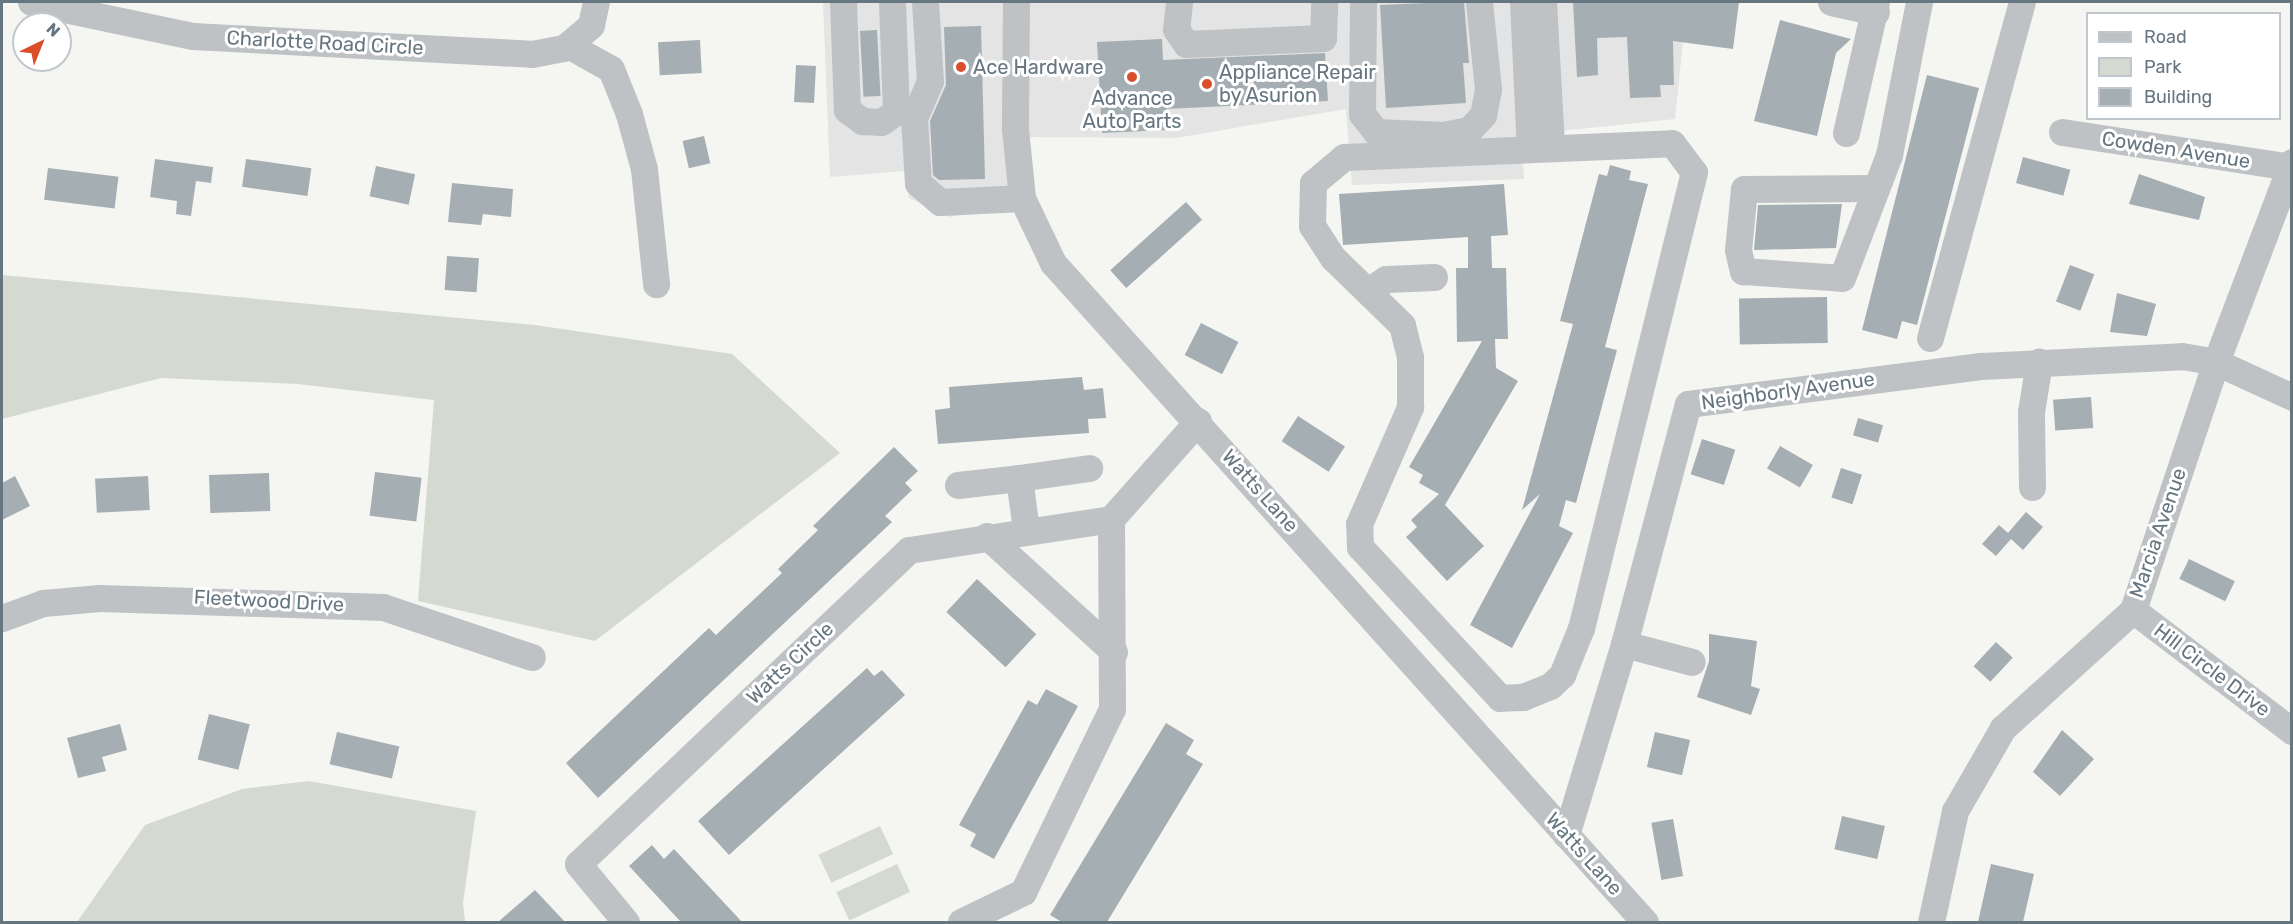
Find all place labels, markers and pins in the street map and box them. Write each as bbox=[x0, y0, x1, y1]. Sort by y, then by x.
place label: Ace Hardware bbox=[973, 55, 1103, 79]
marker: Ace Hardware bbox=[954, 60, 968, 74]
place label: Appliance Repair by Asurion bbox=[1219, 60, 1376, 107]
marker: Advance Auto Parts bbox=[1125, 70, 1139, 84]
marker: Appliance Repair by Asurion bbox=[1200, 77, 1214, 91]
place label: Advance Auto Parts bbox=[1083, 86, 1181, 133]

